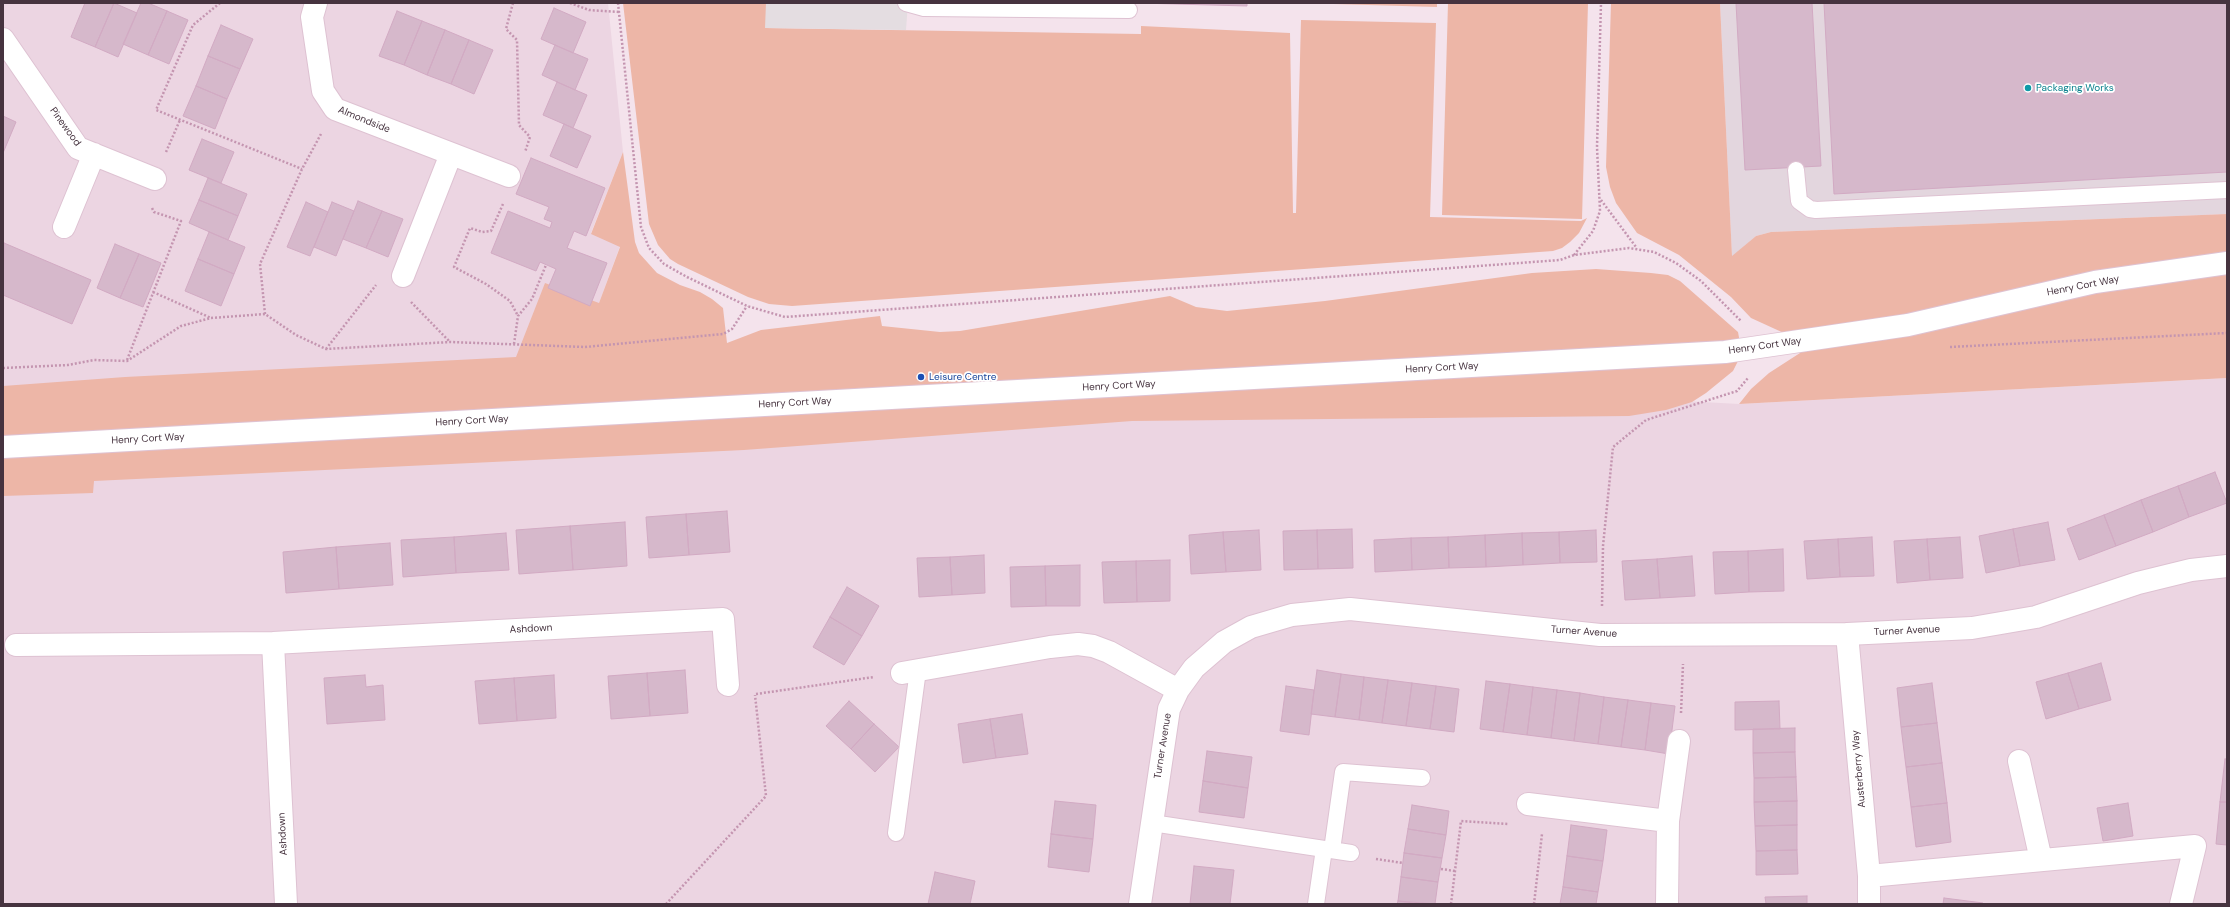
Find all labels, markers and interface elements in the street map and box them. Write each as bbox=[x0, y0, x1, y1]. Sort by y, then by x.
place label: Packaging Works bbox=[2036, 82, 2114, 94]
marker: Packaging Works bbox=[2023, 83, 2033, 93]
street label: Almondside bbox=[336, 104, 392, 136]
street label: Pinewood bbox=[47, 105, 83, 149]
street label: Henry Cort Way bbox=[2046, 273, 2120, 299]
street label: Henry Cort Way bbox=[1728, 335, 1802, 357]
street label: Henry Cort Way bbox=[1405, 360, 1479, 376]
place label: Leisure Centre bbox=[929, 371, 996, 383]
marker: Leisure Centre bbox=[916, 372, 926, 382]
street label: Henry Cort Way bbox=[1082, 378, 1156, 394]
street label: Henry Cort Way bbox=[758, 395, 832, 411]
street label: Henry Cort Way bbox=[435, 413, 509, 429]
street label: Henry Cort Way bbox=[111, 431, 185, 447]
street label: Ashdown bbox=[509, 622, 553, 636]
street label: Turner Avenue bbox=[1874, 623, 1940, 639]
street label: Turner Avenue bbox=[1551, 624, 1617, 640]
street label: Turner Avenue bbox=[1152, 712, 1174, 780]
street label: Austerberry Way bbox=[1850, 730, 1868, 808]
street label: Ashdown bbox=[276, 812, 290, 856]

